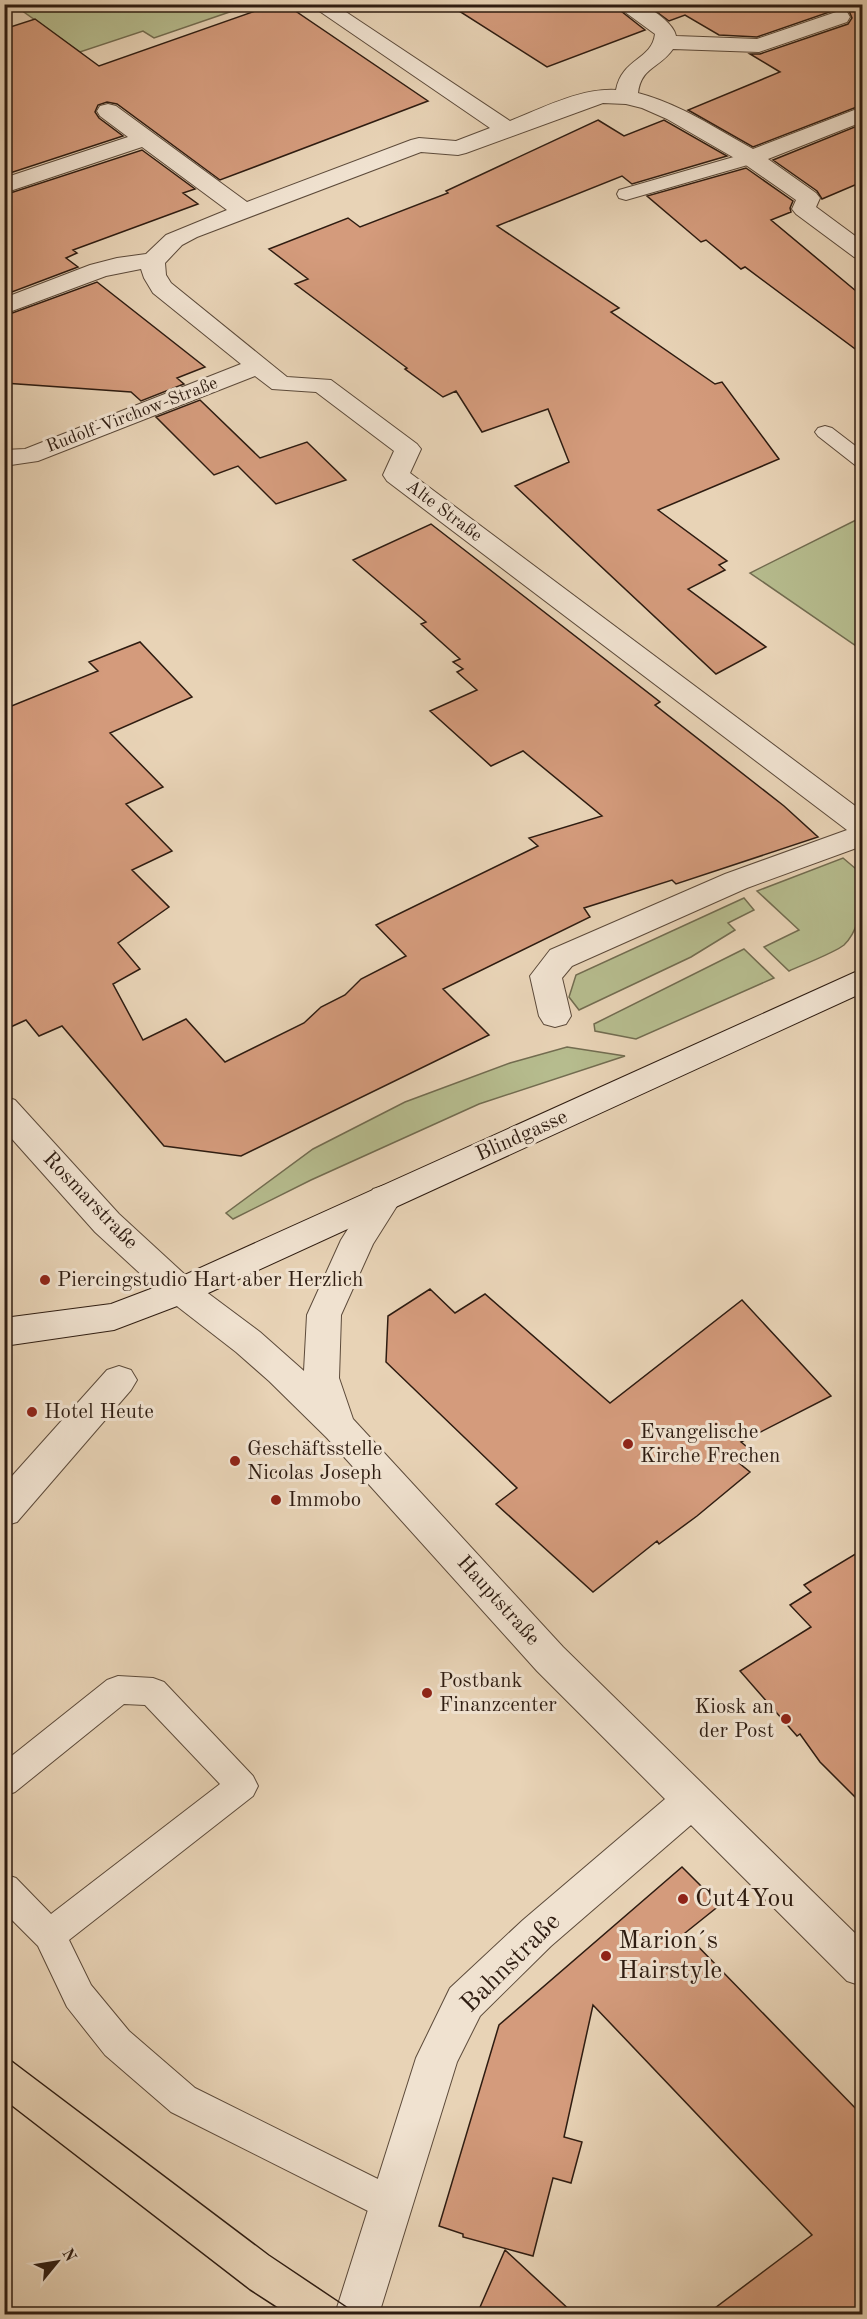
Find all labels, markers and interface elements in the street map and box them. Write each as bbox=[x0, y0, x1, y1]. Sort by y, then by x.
street label: Rudolf-Virchow-Straße bbox=[44, 374, 220, 456]
street label: Alte Straße bbox=[403, 477, 485, 545]
street label: Blindgasse bbox=[473, 1107, 571, 1165]
street label: Rosmarstraße bbox=[39, 1148, 141, 1254]
place label: Piercingstudio Hart aber Herzlich bbox=[57, 1270, 363, 1291]
marker: Piercingstudio Hart aber Herzlich bbox=[38, 1273, 52, 1287]
place label: Hotel Heute bbox=[44, 1402, 154, 1423]
marker: Hotel Heute bbox=[25, 1405, 39, 1419]
place label: Evangelische Kirche Frechen bbox=[640, 1422, 780, 1467]
marker: Evangelische Kirche Frechen bbox=[621, 1437, 635, 1451]
place label: Geschäftsstelle Nicolas Joseph bbox=[247, 1439, 382, 1484]
marker: Geschäftsstelle Nicolas Joseph bbox=[228, 1454, 242, 1468]
place label: Immobo bbox=[288, 1490, 361, 1511]
marker: Immobo bbox=[269, 1493, 283, 1507]
street label: Hauptstraße bbox=[453, 1552, 543, 1650]
place label: Postbank Finanzcenter bbox=[439, 1671, 557, 1716]
marker: Postbank Finanzcenter bbox=[420, 1686, 434, 1700]
place label: Kiosk an der Post bbox=[694, 1697, 774, 1742]
marker: Kiosk an der Post bbox=[779, 1712, 793, 1726]
place label: Cut4You bbox=[695, 1886, 794, 1912]
marker: Cut4You bbox=[676, 1892, 690, 1906]
street label: Bahnstraße bbox=[456, 1908, 566, 2018]
place label: Marion´s Hairstyle bbox=[618, 1928, 722, 1984]
marker: Marion´s Hairstyle bbox=[599, 1949, 613, 1963]
north arrow bbox=[27, 2232, 87, 2292]
text: N bbox=[58, 2246, 79, 2265]

